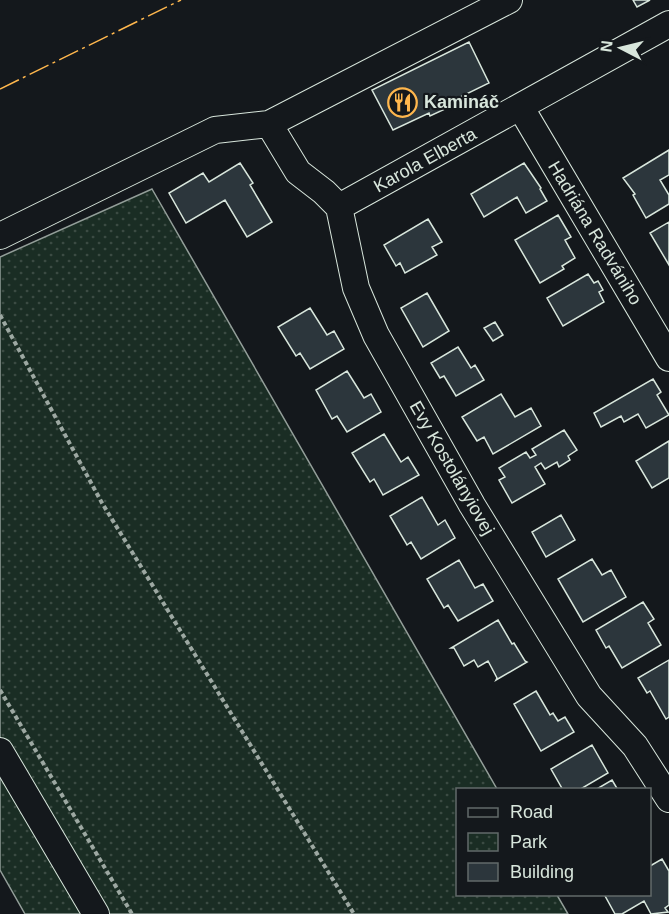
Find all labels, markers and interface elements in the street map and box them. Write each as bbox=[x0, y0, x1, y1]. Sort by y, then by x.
north arrow bbox=[591, 18, 651, 78]
text: N bbox=[597, 39, 616, 53]
restaurant icon: Kamináč bbox=[387, 86, 419, 118]
place label: Kamináč bbox=[424, 92, 499, 112]
street label: Karola Elberta bbox=[370, 123, 481, 196]
street label: Hadriána Radvániho bbox=[544, 158, 646, 308]
street label: Evy Kostolányiovej bbox=[406, 398, 498, 538]
legend bbox=[456, 788, 651, 896]
text: Road bbox=[510, 802, 553, 822]
text: Park bbox=[510, 832, 548, 852]
text: Building bbox=[510, 862, 574, 882]

